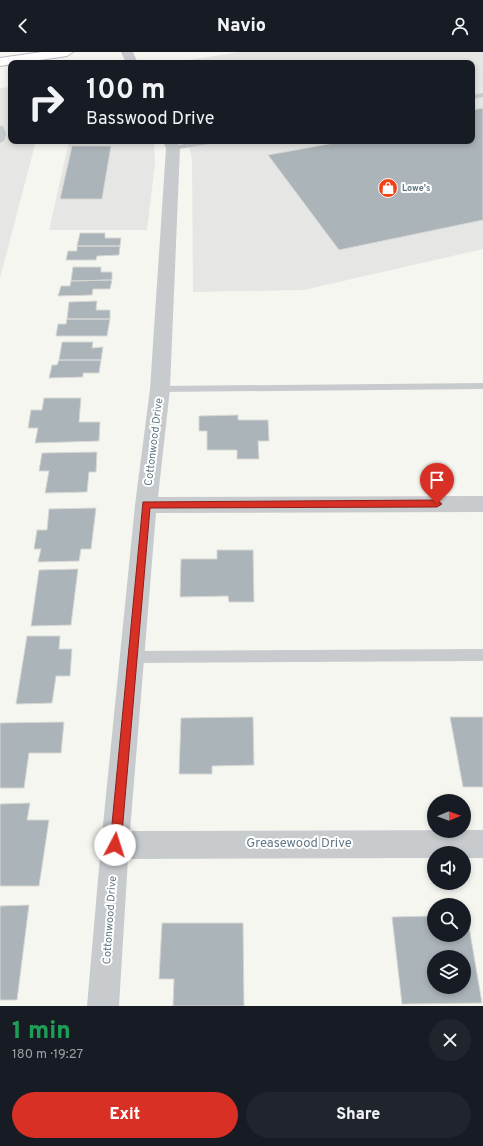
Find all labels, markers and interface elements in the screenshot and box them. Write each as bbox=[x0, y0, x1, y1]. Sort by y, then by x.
icon: back bbox=[12, 15, 34, 37]
text: Navio bbox=[217, 15, 266, 38]
icon: person bbox=[449, 15, 471, 37]
text: 100 m bbox=[86, 73, 166, 109]
icon: right bbox=[20, 76, 72, 128]
text: Basswood Drive bbox=[86, 108, 215, 131]
shop icon: Lowe's bbox=[377, 177, 399, 199]
place label: Lowe's bbox=[402, 183, 430, 194]
street label: Cottonwood Drive bbox=[142, 397, 166, 487]
pin bbox=[420, 463, 454, 504]
icon: arrive bbox=[426, 469, 448, 491]
north arrow bbox=[427, 794, 471, 838]
map controls bbox=[427, 794, 471, 994]
position arrow bbox=[94, 824, 136, 866]
street label: Greasewood Drive bbox=[246, 836, 352, 852]
button: sound bbox=[427, 846, 471, 890]
street label: Cottonwood Drive bbox=[100, 875, 120, 965]
button: search bbox=[427, 898, 471, 942]
button: layers bbox=[427, 950, 471, 994]
text: 1 min bbox=[12, 1017, 71, 1047]
button: close bbox=[429, 1019, 471, 1061]
text: 180 m · 19:27 bbox=[12, 1047, 83, 1063]
button: Exit bbox=[12, 1092, 238, 1138]
button: Share bbox=[246, 1092, 471, 1138]

